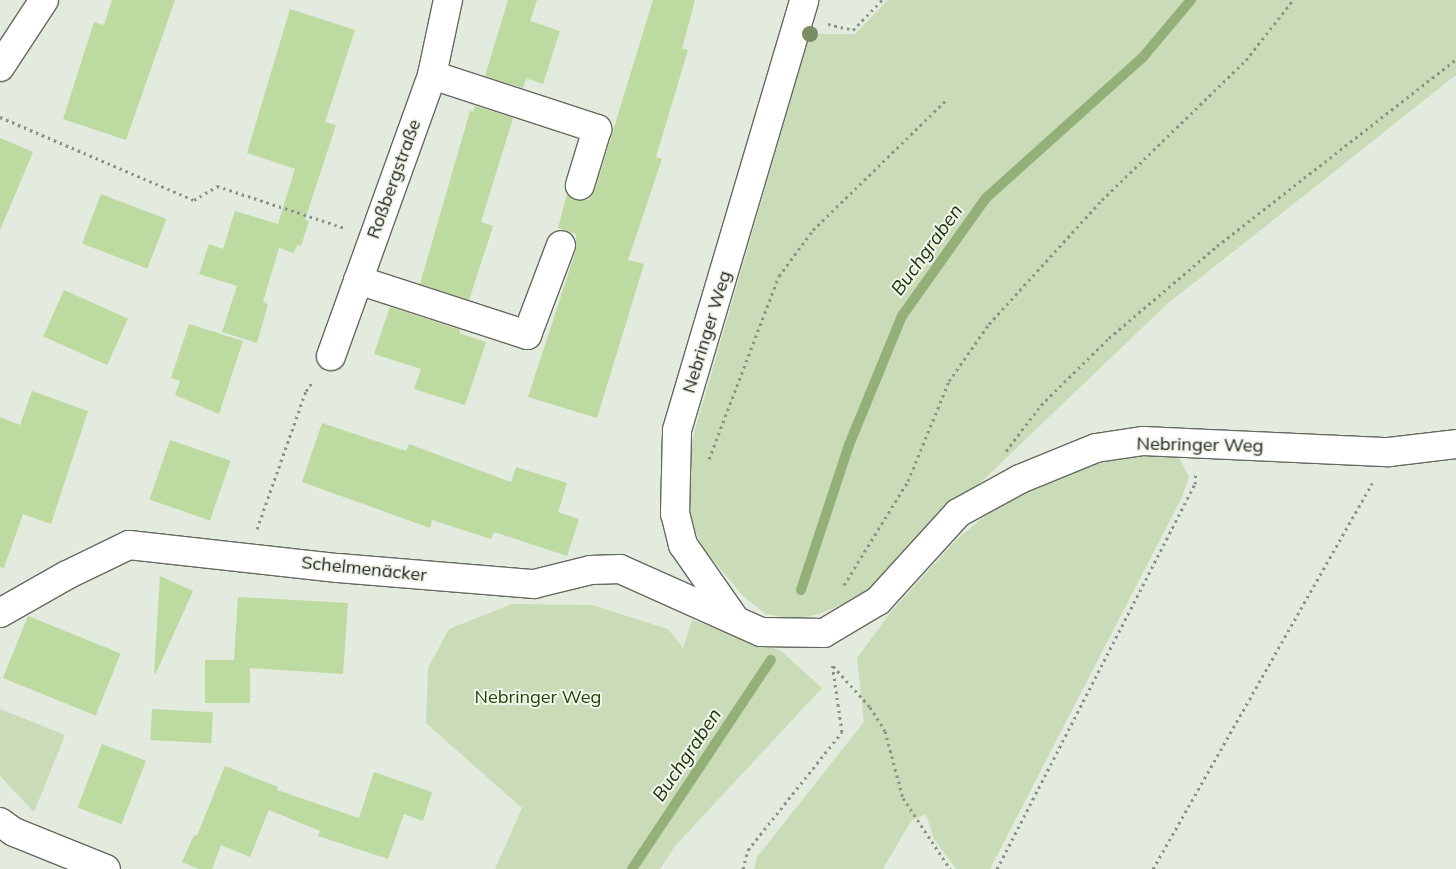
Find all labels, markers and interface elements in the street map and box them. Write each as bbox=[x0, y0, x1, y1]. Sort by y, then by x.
street label: Roßbergstraße bbox=[362, 116, 426, 242]
water label: Buchgraben bbox=[886, 200, 968, 300]
street label: Nebringer Weg bbox=[678, 268, 736, 396]
street label: Nebringer Weg bbox=[1136, 433, 1264, 457]
street label: Schelmenäcker bbox=[300, 552, 428, 586]
park label: Nebringer Weg bbox=[475, 686, 601, 708]
water label: Buchgraben bbox=[648, 704, 726, 806]

